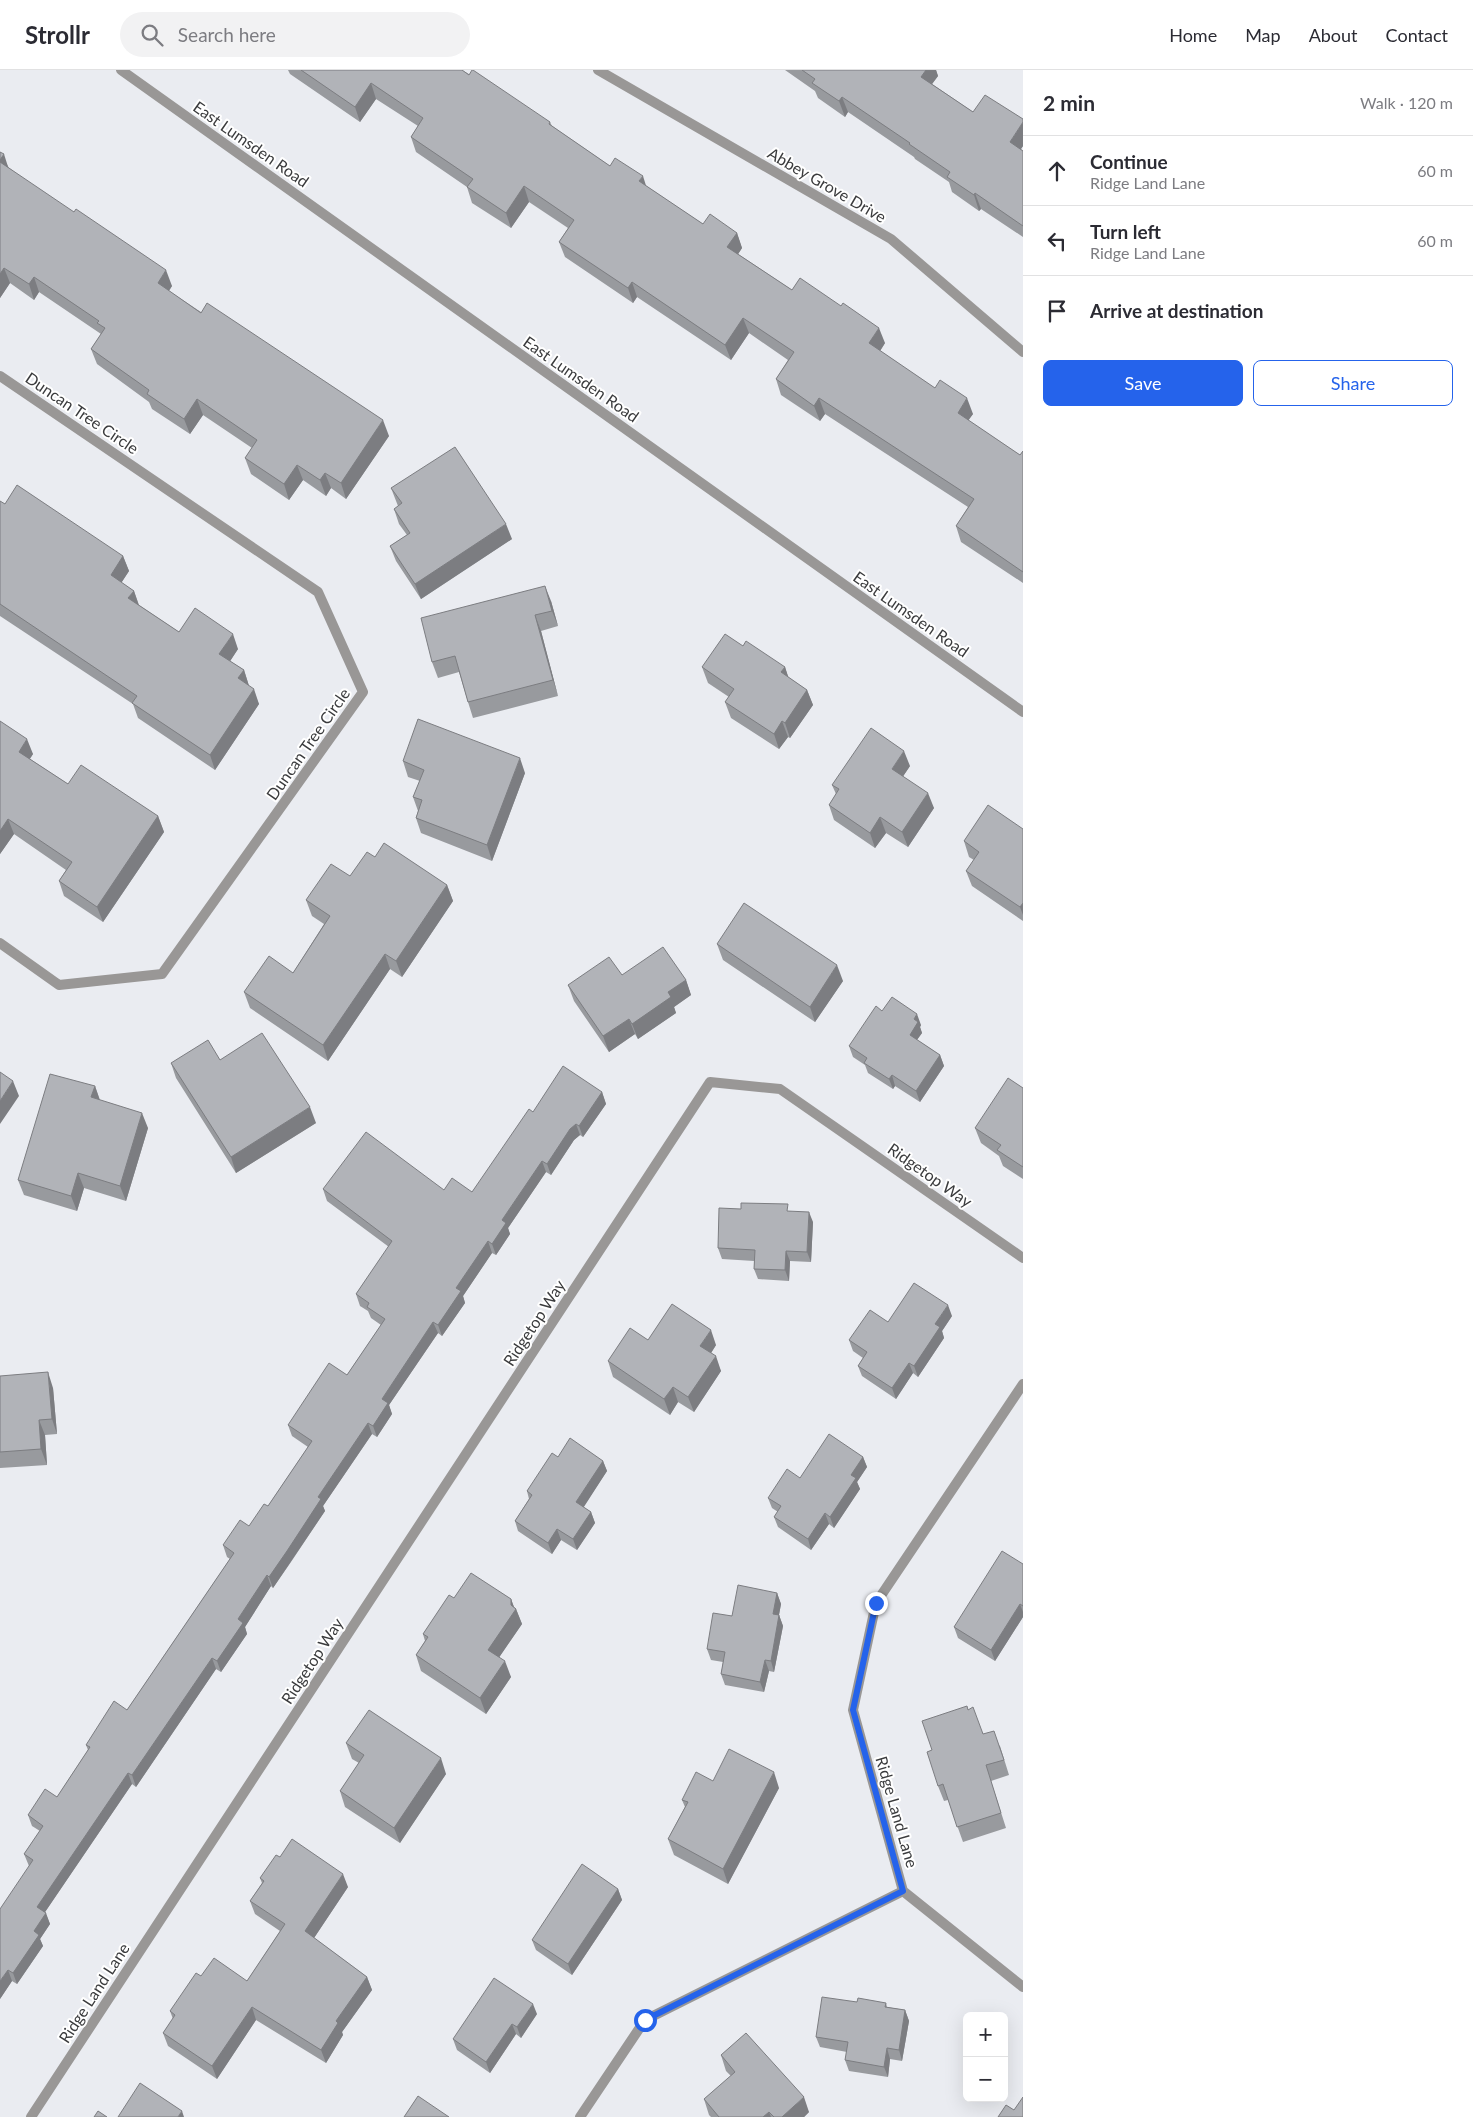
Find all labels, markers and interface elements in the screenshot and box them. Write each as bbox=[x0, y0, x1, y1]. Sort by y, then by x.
search box bbox=[120, 12, 470, 57]
text: Strollr bbox=[25, 20, 90, 49]
icon: search bbox=[138, 21, 166, 49]
text: Search here bbox=[178, 23, 276, 46]
text: Home bbox=[1169, 24, 1217, 46]
text: Map bbox=[1245, 24, 1281, 46]
text: About bbox=[1309, 24, 1358, 46]
text: Contact bbox=[1386, 24, 1448, 46]
text: 2 min bbox=[1043, 90, 1095, 115]
text: Walk · 120 m bbox=[1360, 93, 1453, 112]
street label: East Lumsden Road bbox=[190, 97, 313, 191]
street label: Abbey Grove Drive bbox=[765, 143, 890, 226]
text: Continue bbox=[1090, 150, 1168, 173]
icon: ahead bbox=[1043, 157, 1071, 185]
text: 60 m bbox=[1417, 161, 1453, 180]
text: Ridge Land Lane bbox=[1090, 173, 1205, 192]
text: Turn left bbox=[1090, 220, 1161, 243]
icon: left bbox=[1043, 227, 1071, 255]
text: 60 m bbox=[1417, 231, 1453, 250]
text: Ridge Land Lane bbox=[1090, 243, 1205, 262]
icon: arrive bbox=[1043, 297, 1071, 325]
text: Arrive at destination bbox=[1090, 299, 1263, 322]
street label: East Lumsden Road bbox=[520, 332, 643, 426]
button: Save bbox=[1043, 360, 1243, 406]
button: Share bbox=[1253, 360, 1453, 406]
street label: Duncan Tree Circle bbox=[22, 368, 142, 457]
street label: East Lumsden Road bbox=[850, 567, 973, 661]
street label: Duncan Tree Circle bbox=[262, 684, 353, 803]
street label: Ridgetop Way bbox=[884, 1139, 977, 1211]
street label: Ridgetop Way bbox=[499, 1276, 569, 1369]
route end bbox=[865, 1592, 888, 1615]
street label: Ridgetop Way bbox=[277, 1614, 347, 1707]
street label: Ridge Land Lane bbox=[872, 1754, 922, 1870]
street label: Ridge Land Lane bbox=[54, 1939, 133, 2046]
route start bbox=[634, 2009, 657, 2032]
map controls bbox=[963, 2012, 1008, 2102]
button: + bbox=[963, 2012, 1008, 2057]
button: − bbox=[963, 2057, 1008, 2102]

